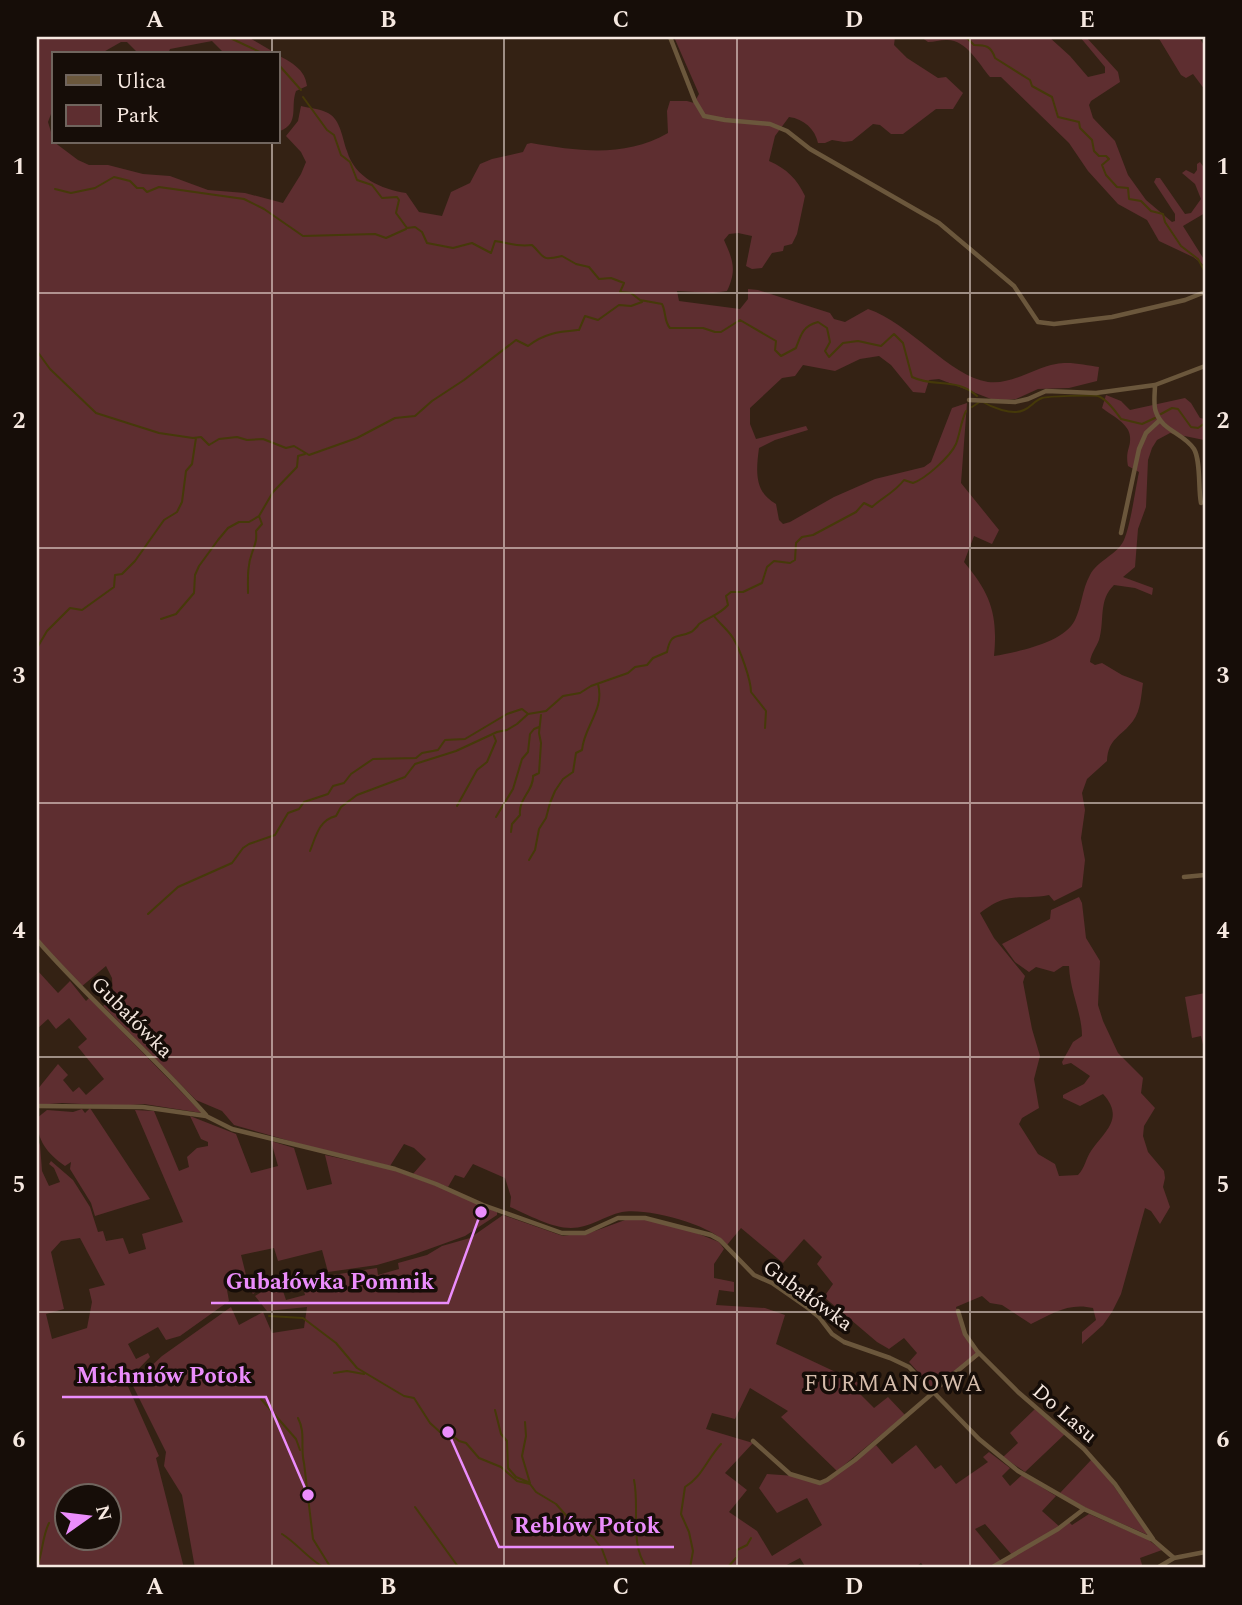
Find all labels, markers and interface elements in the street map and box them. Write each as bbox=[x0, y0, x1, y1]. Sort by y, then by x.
text: A bbox=[146, 3, 164, 38]
text: B bbox=[380, 3, 396, 38]
text: C bbox=[613, 3, 629, 38]
text: D bbox=[845, 3, 863, 38]
text: E bbox=[1079, 3, 1095, 38]
legend bbox=[52, 52, 280, 144]
text: Ulica bbox=[116, 66, 167, 98]
text: Park bbox=[116, 100, 160, 132]
text: 1 bbox=[13, 150, 25, 185]
text: 1 bbox=[1217, 150, 1229, 185]
text: 2 bbox=[13, 404, 26, 439]
text: 2 bbox=[1217, 404, 1230, 439]
text: 3 bbox=[13, 659, 26, 694]
text: 3 bbox=[1217, 659, 1230, 694]
text: 4 bbox=[13, 914, 26, 949]
text: 4 bbox=[1217, 914, 1230, 949]
street label: Gubałówka bbox=[83, 969, 180, 1067]
text: 5 bbox=[13, 1168, 25, 1203]
text: 5 bbox=[1217, 1168, 1229, 1203]
street label: Gubałówka bbox=[756, 1252, 860, 1340]
callout: Gubałówka Pomnik bbox=[211, 1259, 448, 1303]
text: Gubałówka Pomnik bbox=[226, 1265, 435, 1300]
callout: Michniów Potok bbox=[62, 1353, 266, 1397]
text: Michniów Potok bbox=[76, 1359, 252, 1394]
district label: FURMANOWA bbox=[804, 1367, 984, 1402]
street label: Do Lasu bbox=[1025, 1376, 1104, 1451]
text: 6 bbox=[13, 1423, 26, 1458]
text: 6 bbox=[1217, 1423, 1230, 1458]
north arrow bbox=[52, 1482, 122, 1552]
text: N bbox=[87, 1502, 119, 1524]
callout: Reblów Potok bbox=[499, 1503, 674, 1547]
text: Reblów Potok bbox=[514, 1509, 661, 1544]
text: A bbox=[146, 1570, 164, 1605]
text: B bbox=[380, 1570, 396, 1605]
text: C bbox=[613, 1570, 629, 1605]
text: D bbox=[845, 1570, 863, 1605]
text: E bbox=[1079, 1570, 1095, 1605]

